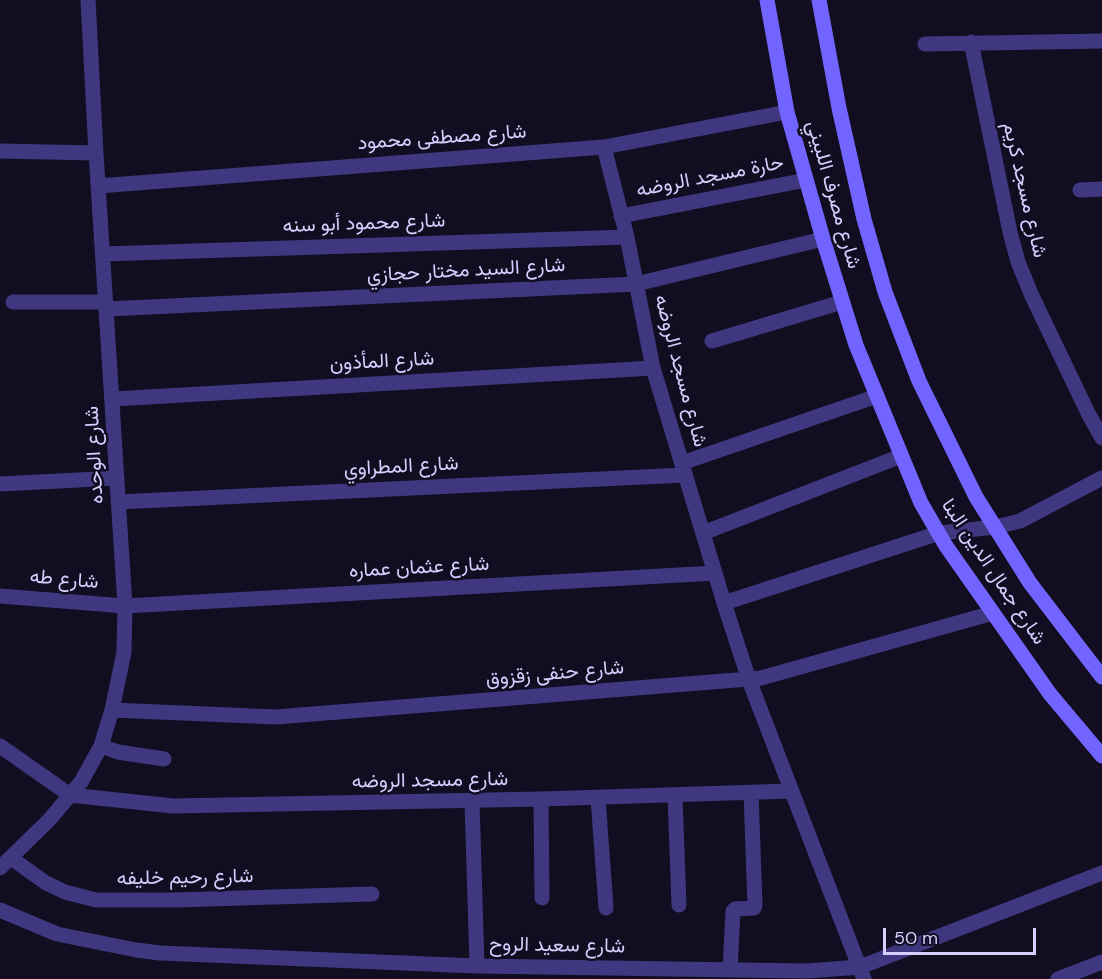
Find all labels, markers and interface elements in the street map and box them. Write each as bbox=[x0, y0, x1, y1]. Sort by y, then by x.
street label: شارع مصرف اللبيني bbox=[800, 118, 866, 272]
street label: شارع مصطفى محمود bbox=[357, 120, 527, 156]
street label: شارع مسجد كريم bbox=[997, 120, 1051, 260]
street label: حارة مسجد الروضه bbox=[634, 151, 786, 203]
street label: شارع محمود أبو سنه bbox=[282, 209, 446, 239]
street label: شارع السيد مختار حجازي bbox=[366, 254, 566, 288]
street label: شارع مسجد الروضه bbox=[648, 292, 712, 450]
street label: شارع المأذون bbox=[329, 347, 435, 377]
street label: شارع الوحده bbox=[80, 405, 110, 505]
street label: شارع المطراوي bbox=[343, 452, 459, 482]
street label: شارع جمال الدين البنا bbox=[935, 495, 1051, 649]
street label: شارع عثمان عماره bbox=[348, 552, 490, 584]
street label: شارع طه bbox=[29, 565, 99, 595]
street label: شارع حنفى زقزوق bbox=[485, 656, 625, 692]
street label: شارع مسجد الروضه bbox=[352, 768, 508, 794]
street label: شارع رحيم خليفه bbox=[116, 865, 254, 891]
scale bar bbox=[886, 916, 1039, 954]
text: 50 m bbox=[894, 926, 938, 950]
street label: شارع سعيد الروح bbox=[489, 933, 625, 959]

